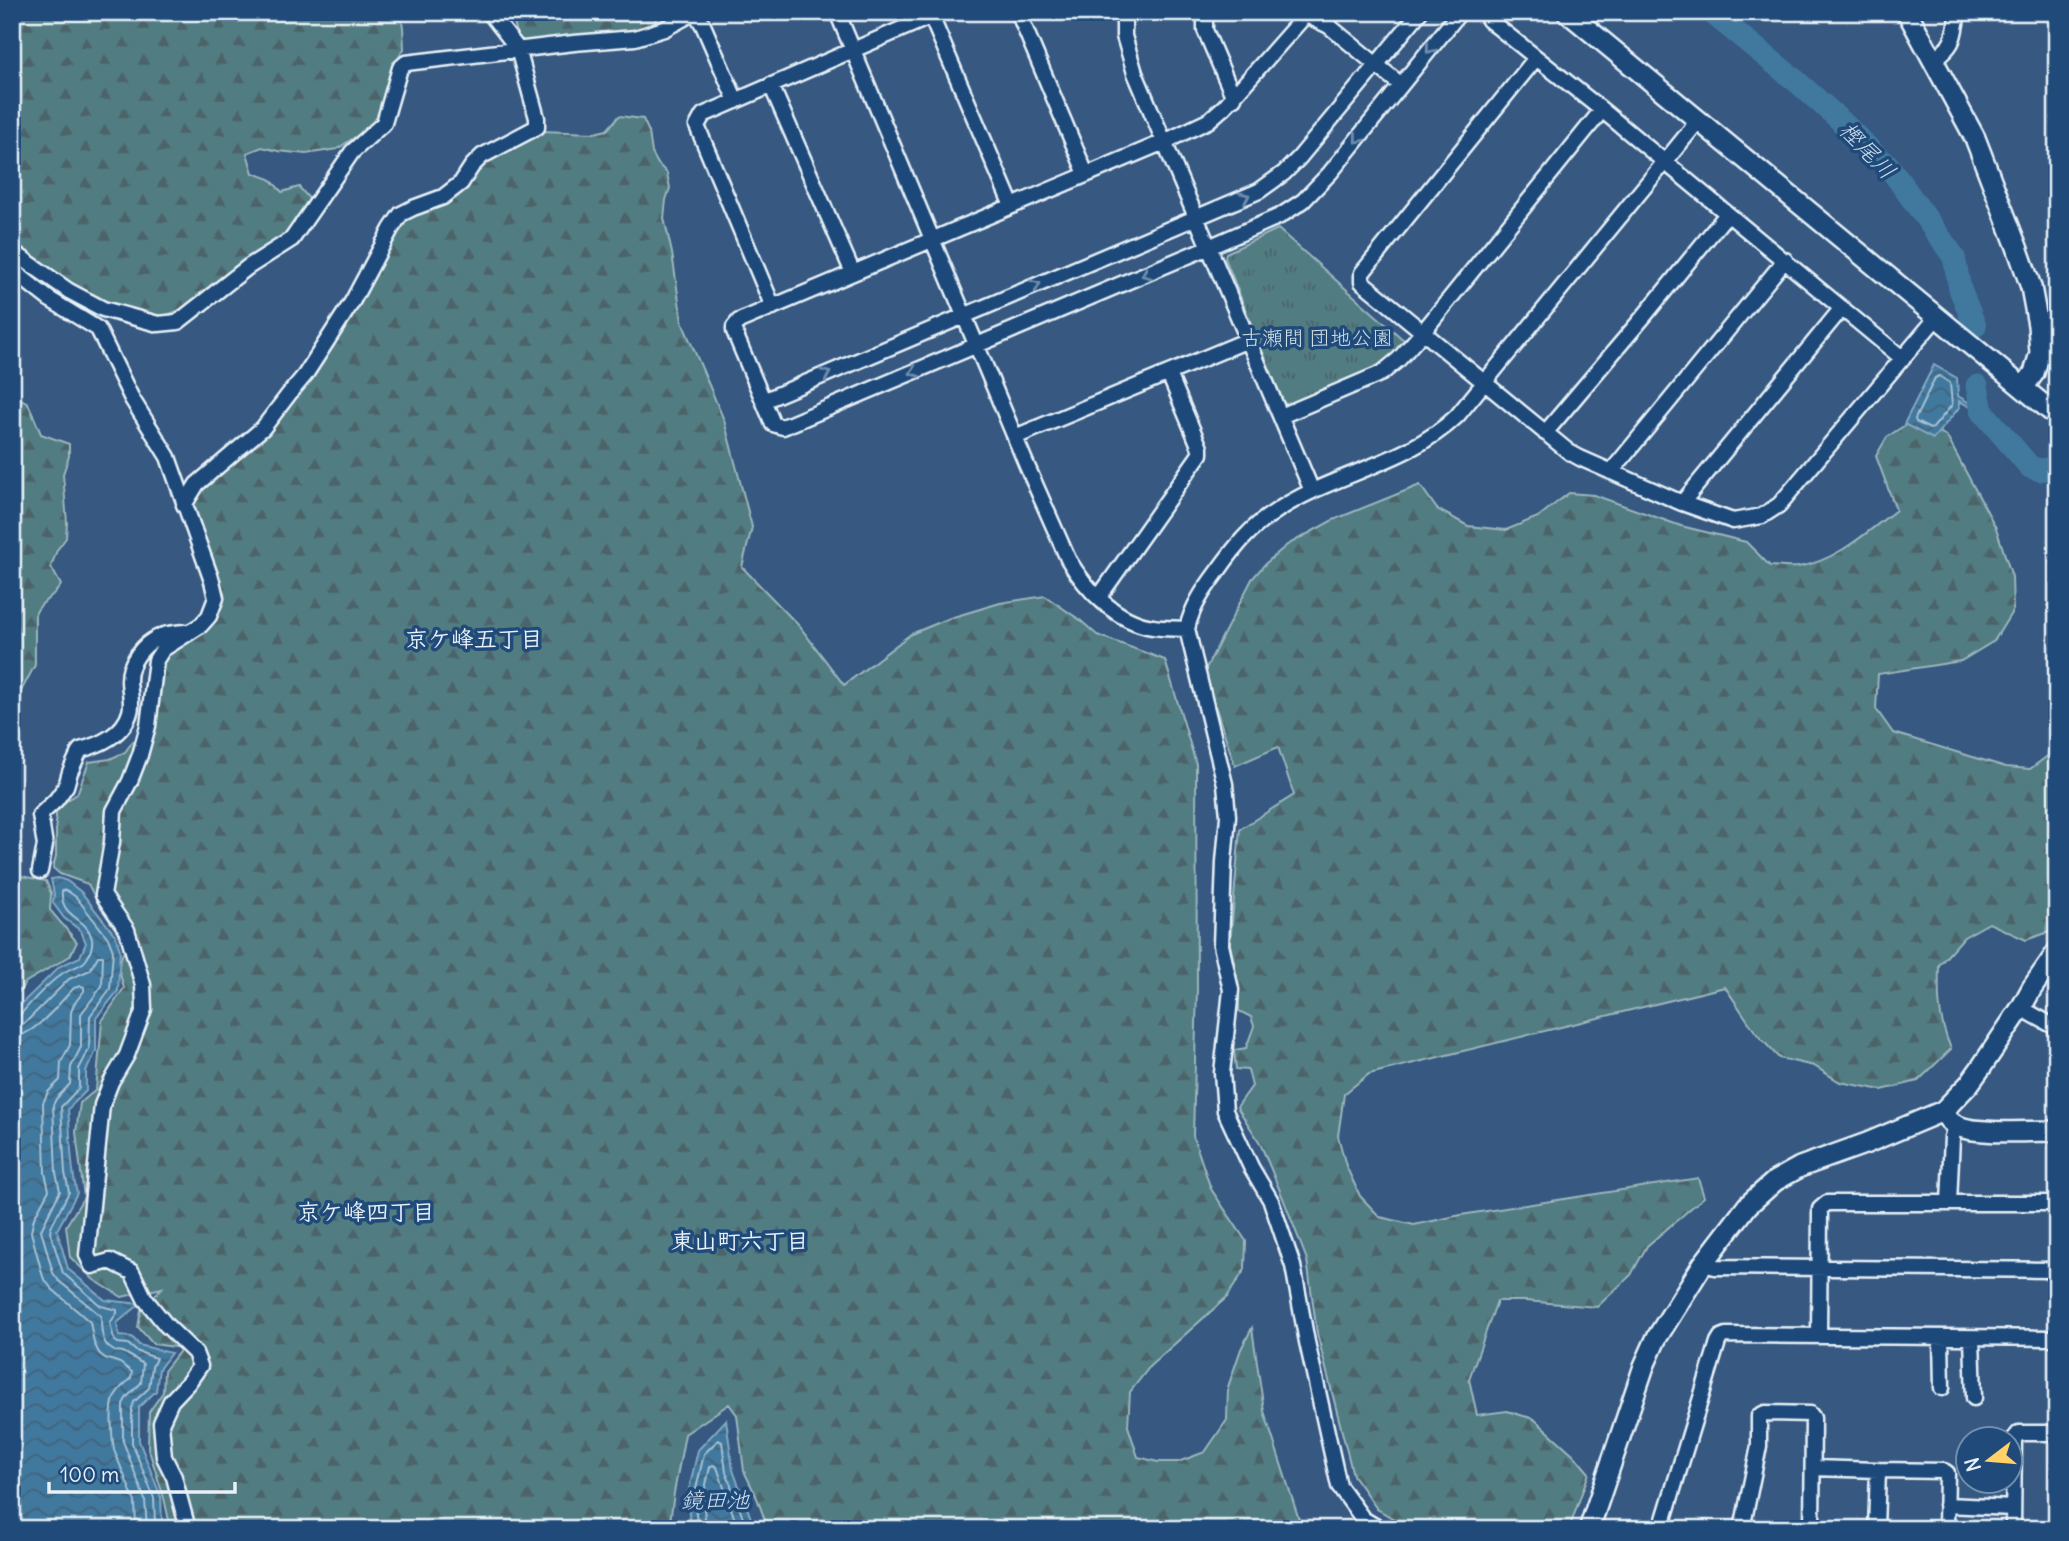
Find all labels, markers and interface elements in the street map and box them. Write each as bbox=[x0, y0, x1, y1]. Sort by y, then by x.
one-way arrow bbox=[1426, 41, 1439, 53]
water label: 樫尾川 bbox=[1834, 115, 1902, 185]
one-way arrow bbox=[1354, 131, 1367, 143]
one-way arrow bbox=[1238, 191, 1250, 205]
one-way arrow bbox=[1141, 265, 1153, 279]
one-way arrow bbox=[1029, 280, 1041, 294]
park label: 古瀬間 団地公園 bbox=[1241, 324, 1393, 351]
one-way arrow bbox=[908, 364, 921, 378]
one-way arrow bbox=[819, 368, 831, 382]
district label: 京ケ峰五丁目 bbox=[405, 624, 543, 653]
district label: 京ケ峰四丁目 bbox=[297, 1197, 435, 1226]
district label: 東山町六丁目 bbox=[671, 1226, 809, 1255]
north arrow bbox=[1954, 1426, 2024, 1496]
scale bar bbox=[49, 1450, 234, 1494]
text: N bbox=[1959, 1455, 1986, 1474]
text: 100 m bbox=[60, 1461, 119, 1488]
water label: 鏡田池 bbox=[681, 1485, 751, 1514]

